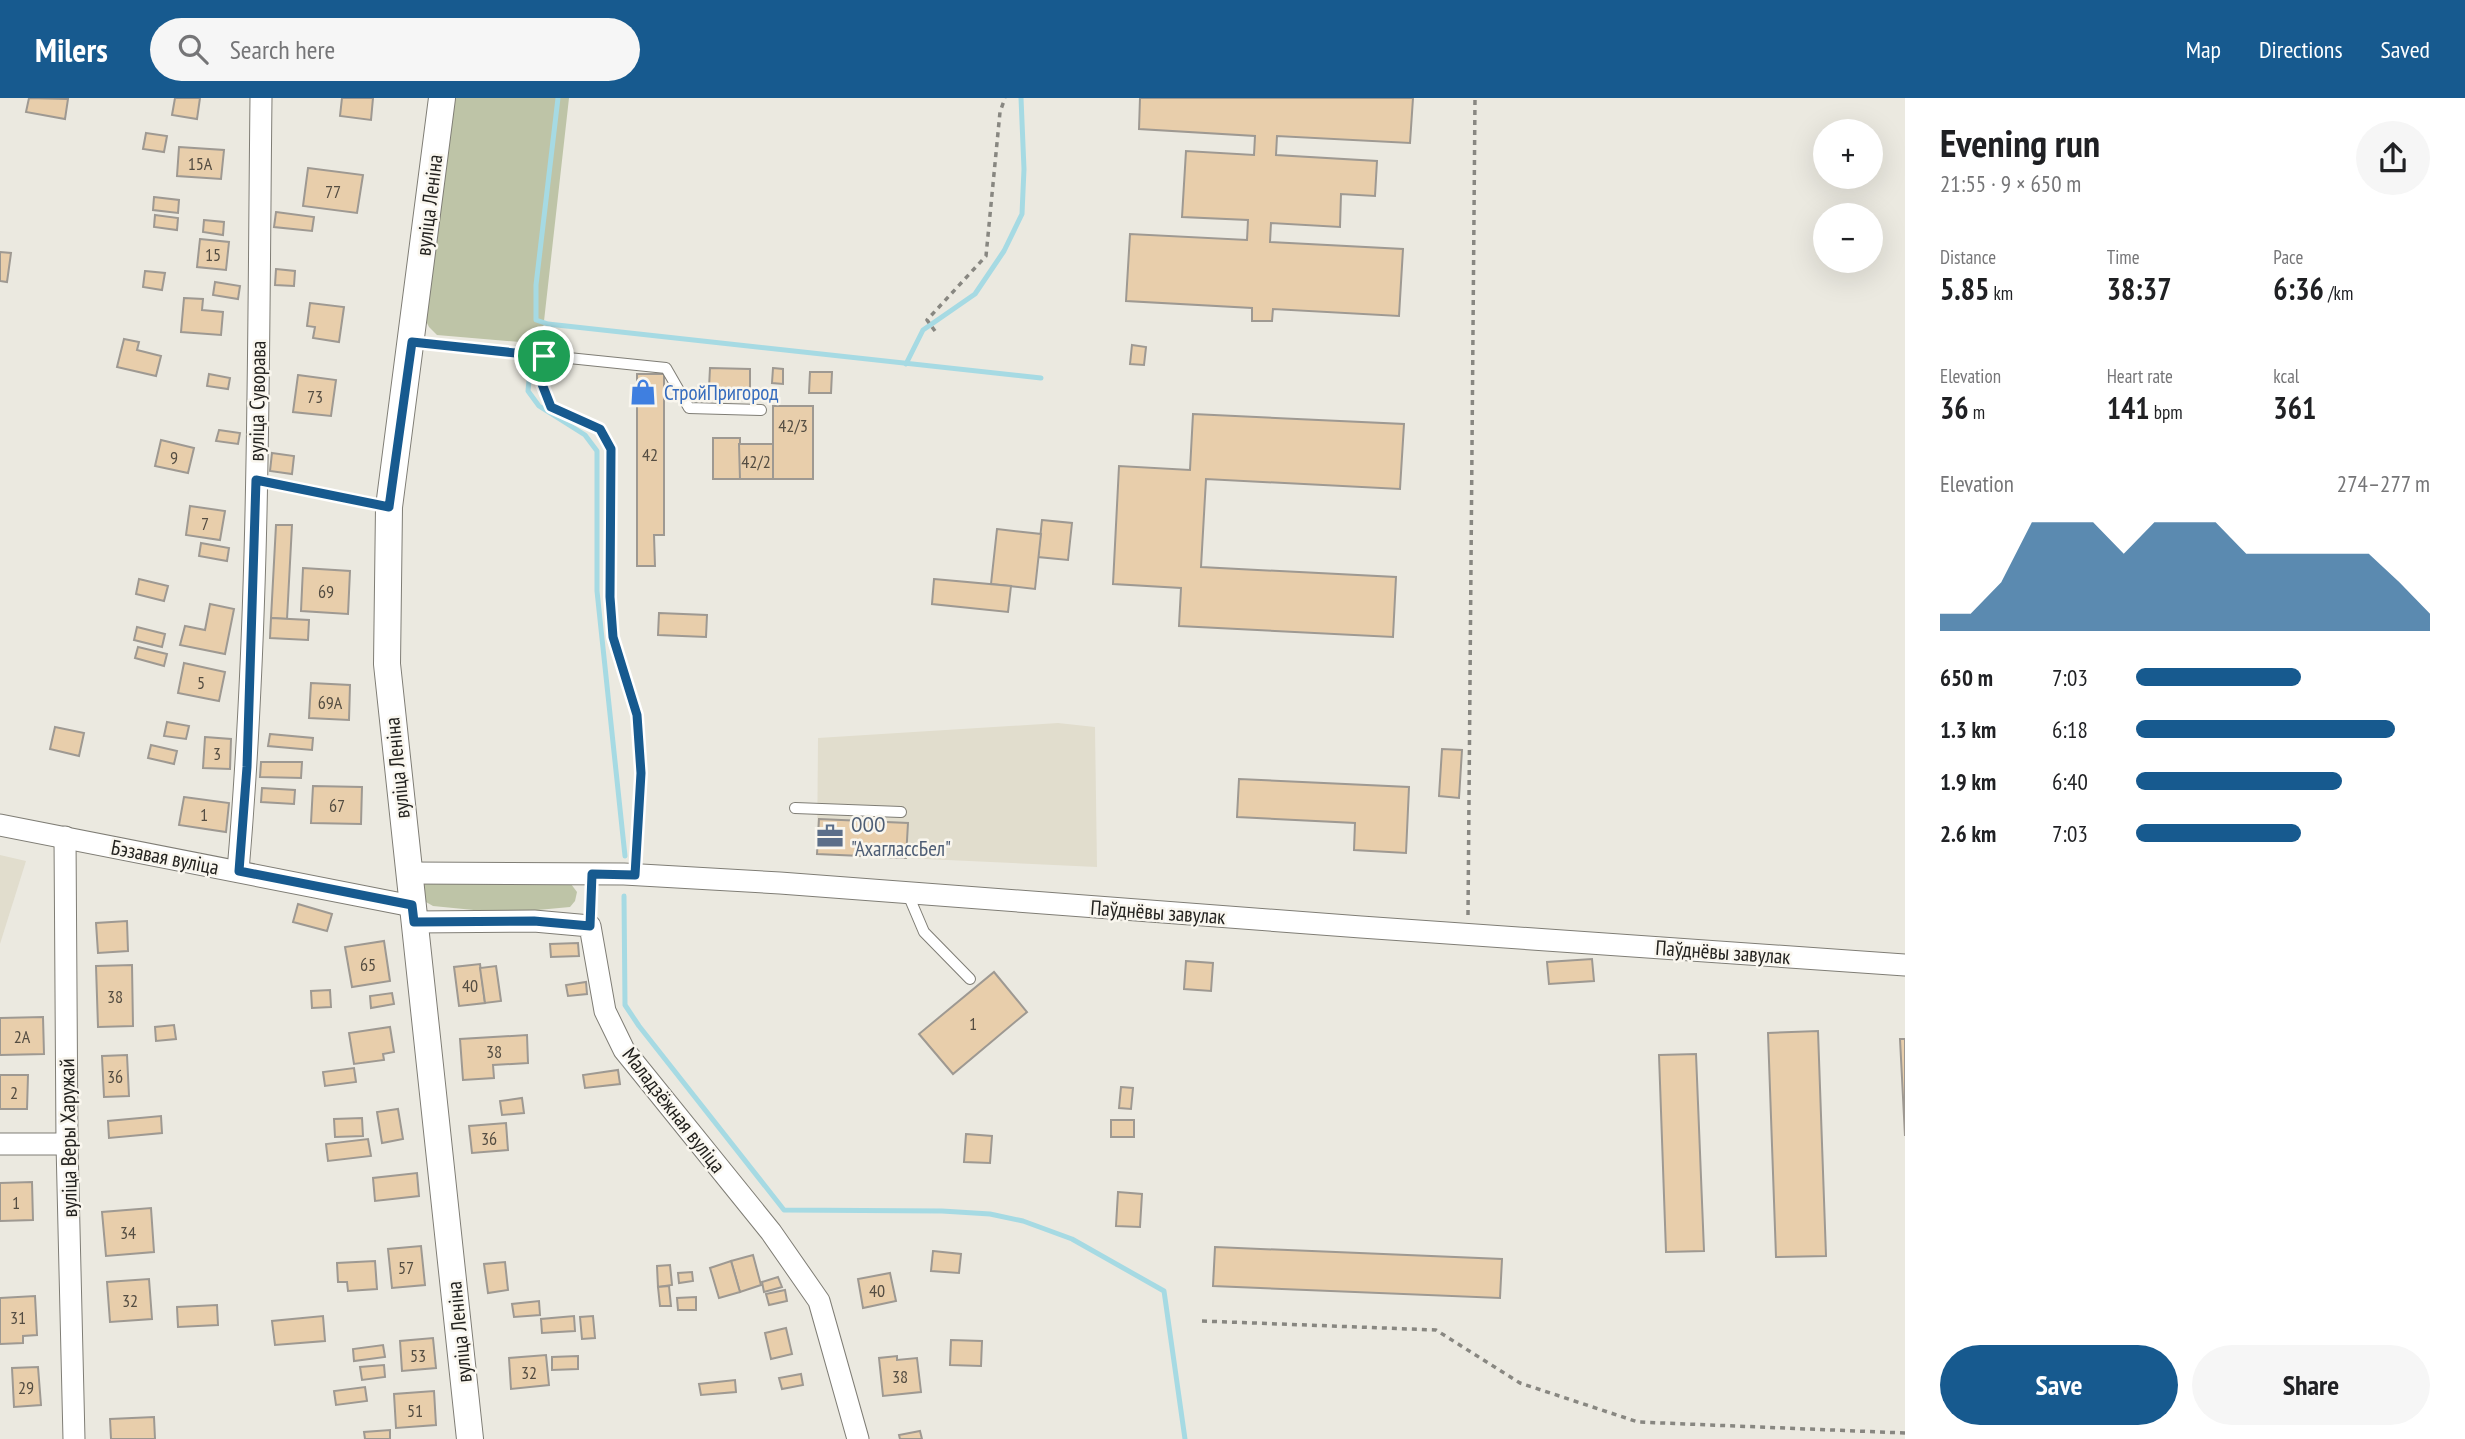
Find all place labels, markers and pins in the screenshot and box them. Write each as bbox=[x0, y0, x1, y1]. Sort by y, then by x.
pin bbox=[514, 326, 574, 386]
shop icon: СтройПригород bbox=[628, 377, 658, 407]
place label: СтройПригород bbox=[664, 379, 779, 406]
place label: ООО "АхаглассБел" bbox=[851, 811, 951, 862]
office icon: ООО "АхаглассБел" bbox=[815, 821, 845, 851]

